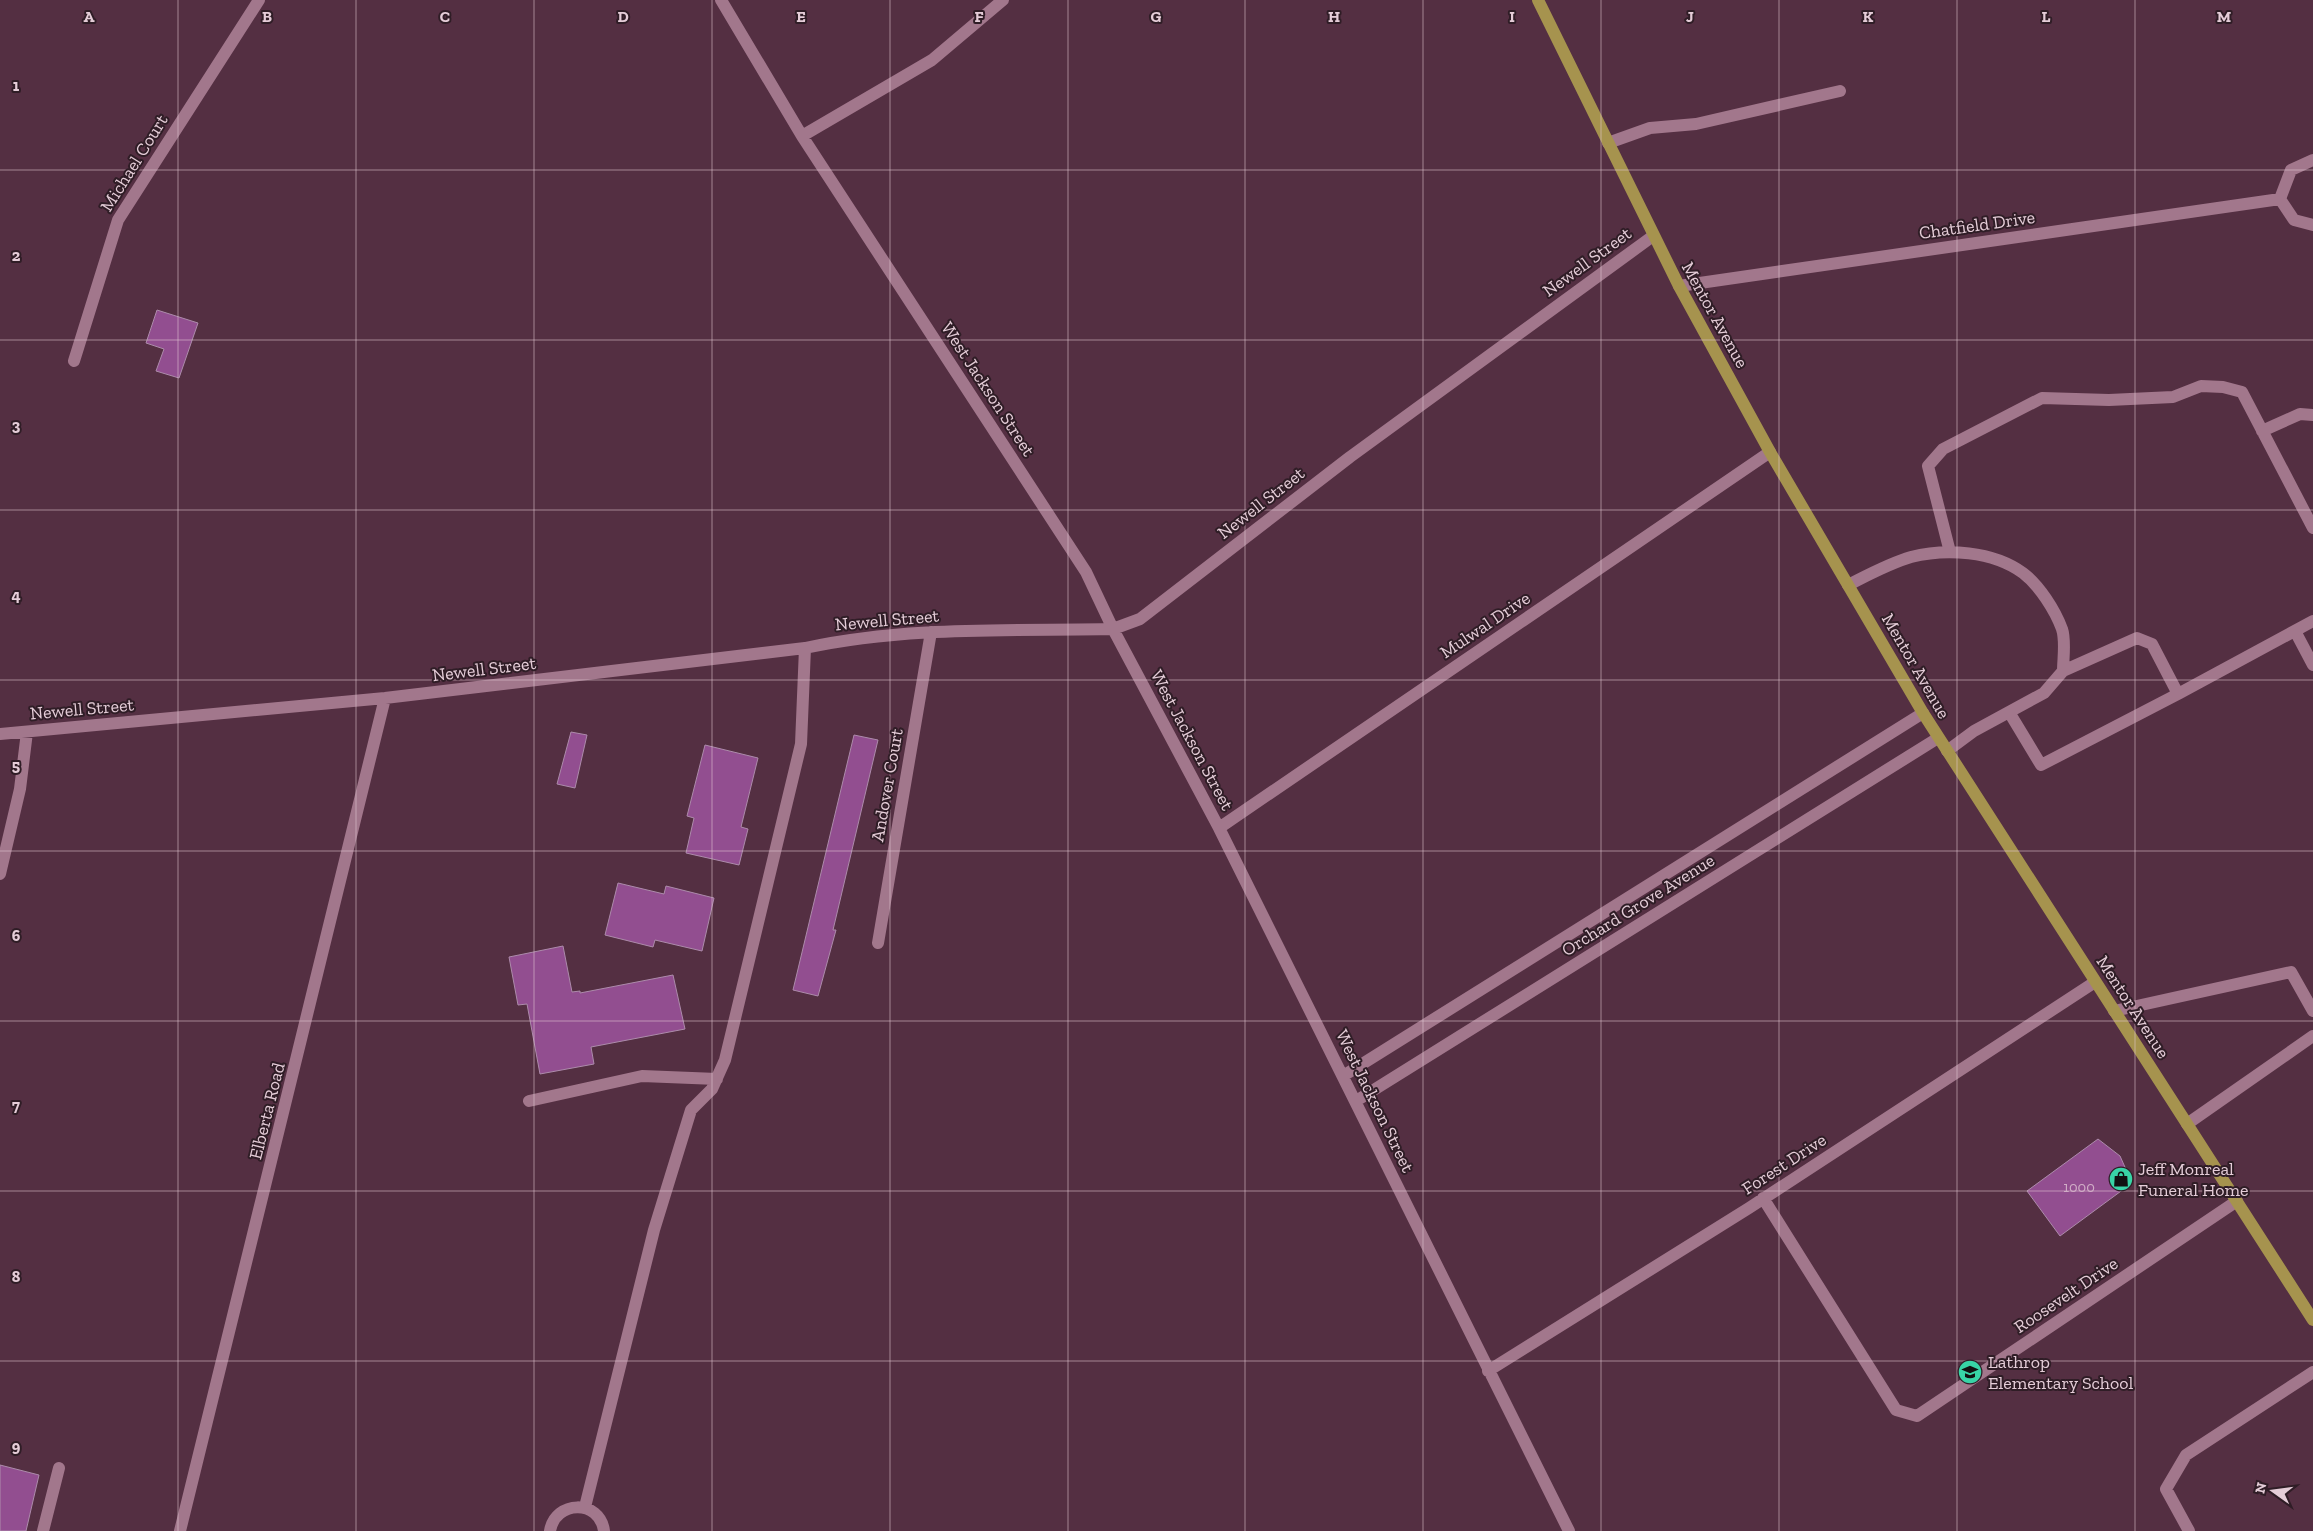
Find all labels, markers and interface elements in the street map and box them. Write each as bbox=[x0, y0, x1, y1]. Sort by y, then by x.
text: A bbox=[84, 7, 95, 26]
text: B bbox=[262, 7, 272, 26]
text: C bbox=[440, 7, 450, 26]
text: D bbox=[617, 7, 629, 26]
text: E bbox=[796, 7, 806, 26]
text: F bbox=[974, 7, 984, 26]
text: G bbox=[1151, 7, 1162, 26]
text: H bbox=[1328, 7, 1340, 26]
text: I bbox=[1509, 7, 1515, 26]
text: J bbox=[1686, 7, 1694, 26]
text: K bbox=[1863, 7, 1874, 26]
text: L bbox=[2042, 7, 2051, 26]
text: M bbox=[2217, 7, 2231, 26]
text: 1 bbox=[13, 76, 20, 95]
street label: Michael Court bbox=[95, 110, 173, 216]
street label: Chatfield Drive bbox=[1918, 206, 2036, 244]
street label: Newell Street bbox=[1538, 222, 1636, 302]
text: 2 bbox=[12, 246, 21, 265]
street label: Mentor Avenue bbox=[1677, 258, 1753, 372]
street label: West Jackson Street bbox=[936, 318, 1040, 461]
text: 3 bbox=[12, 416, 21, 435]
street label: Newell Street bbox=[1213, 462, 1309, 544]
text: 4 bbox=[11, 586, 21, 605]
street label: Mulwal Drive bbox=[1436, 587, 1534, 663]
street label: Newell Street bbox=[834, 604, 940, 636]
street label: Mentor Avenue bbox=[1877, 609, 1955, 723]
street label: Newell Street bbox=[431, 652, 537, 686]
street label: West Jackson Street bbox=[1146, 666, 1238, 814]
street label: Newell Street bbox=[29, 693, 135, 725]
street label: Andover Court bbox=[866, 726, 908, 843]
text: 5 bbox=[12, 756, 20, 775]
street label: Orchard Grove Avenue bbox=[1557, 849, 1719, 961]
text: 6 bbox=[12, 926, 21, 945]
street label: Mentor Avenue bbox=[2092, 952, 2174, 1062]
street label: West Jackson Street bbox=[1331, 1026, 1419, 1176]
street label: Elberta Road bbox=[244, 1060, 290, 1162]
text: 7 bbox=[12, 1096, 20, 1115]
street label: Forest Drive bbox=[1738, 1129, 1830, 1199]
place label: Jeff Monreal Funeral Home bbox=[2138, 1158, 2248, 1201]
shop icon: Jeff Monreal Funeral Home bbox=[2108, 1166, 2134, 1192]
house number: 1000 bbox=[2063, 1178, 2095, 1196]
street label: Roosevelt Drive bbox=[2010, 1252, 2122, 1338]
text: 8 bbox=[12, 1267, 21, 1286]
place label: Lathrop Elementary School bbox=[1988, 1351, 2133, 1394]
school or university icon: Lathrop Elementary School bbox=[1957, 1359, 1983, 1385]
text: 9 bbox=[12, 1437, 21, 1456]
north arrow bbox=[2248, 1466, 2298, 1516]
text: N bbox=[2251, 1480, 2270, 1495]

